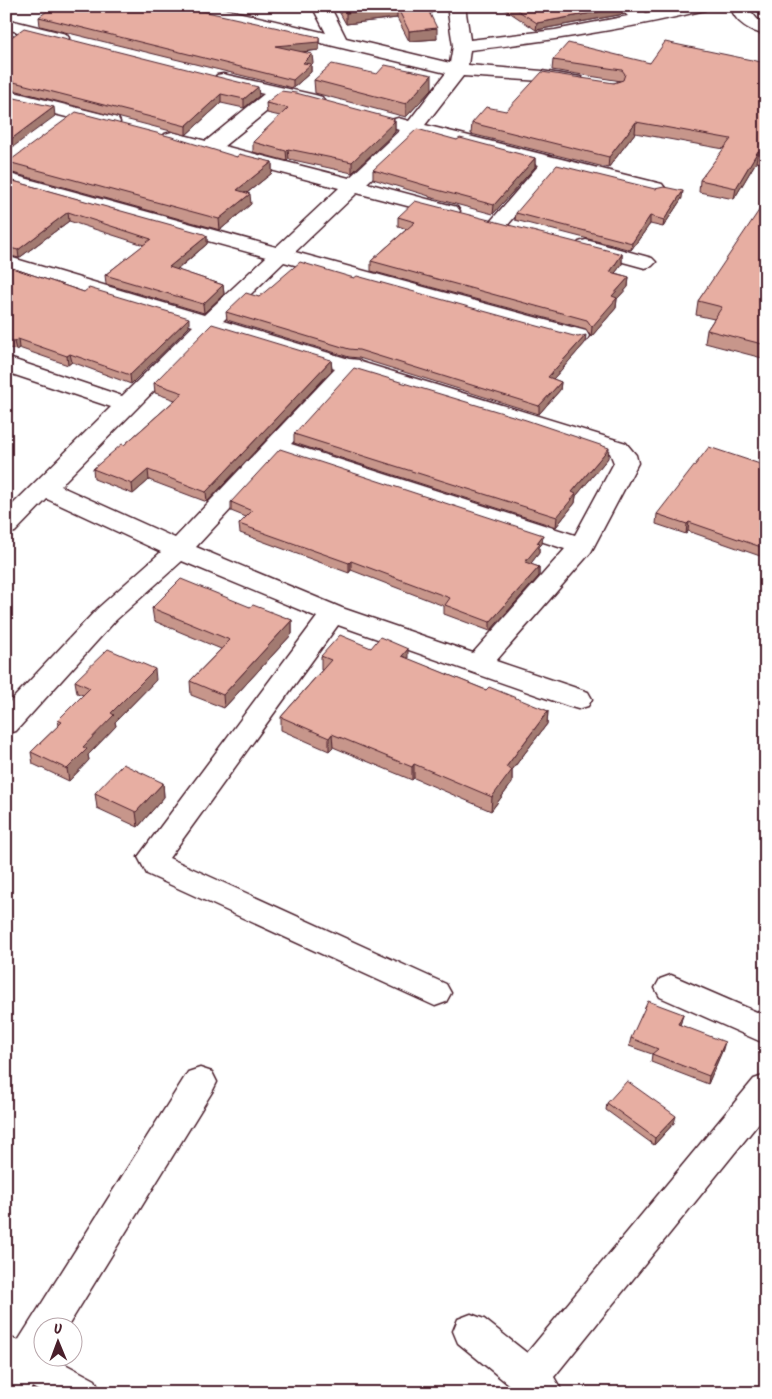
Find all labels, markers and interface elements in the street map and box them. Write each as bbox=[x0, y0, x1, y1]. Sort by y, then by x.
north arrow bbox=[32, 1316, 82, 1366]
text: U bbox=[53, 1319, 63, 1341]

